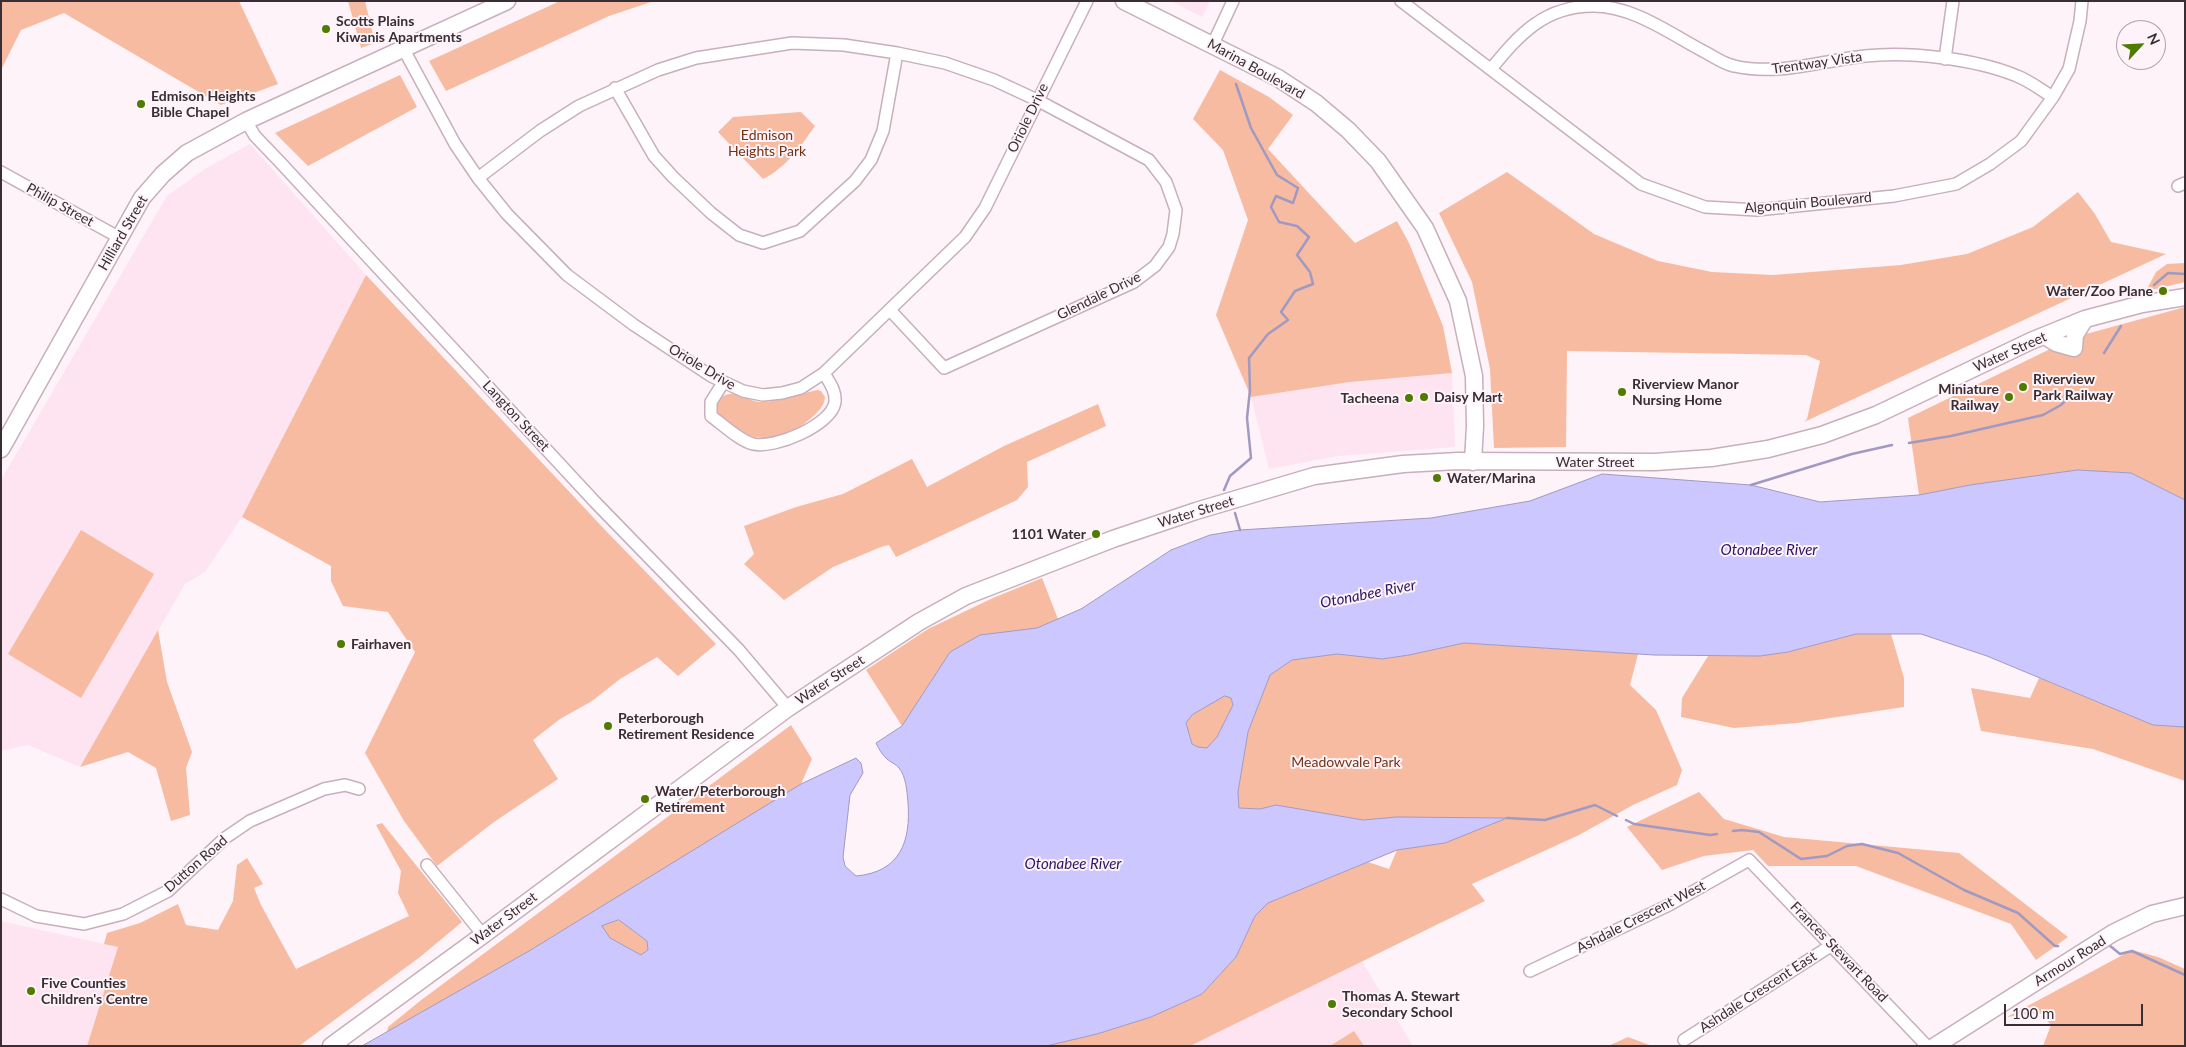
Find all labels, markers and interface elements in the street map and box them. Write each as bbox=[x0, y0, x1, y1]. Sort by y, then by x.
place label: Scotts Plains Kiwanis Apartments bbox=[336, 13, 462, 46]
north arrow bbox=[2116, 20, 2166, 70]
marker: Scotts Plains Kiwanis Apartments bbox=[320, 23, 332, 35]
text: N bbox=[2144, 30, 2164, 47]
street label: Marina Boulevard bbox=[1204, 35, 1308, 103]
street label: Trentway Vista bbox=[1771, 48, 1863, 78]
street label: Oriole Drive bbox=[1004, 81, 1052, 155]
place label: Edmison Heights Bible Chapel bbox=[151, 88, 256, 120]
marker: Edmison Heights Bible Chapel bbox=[135, 98, 147, 110]
park label: Edmison Heights Park bbox=[728, 127, 806, 160]
street label: Philip Street bbox=[23, 180, 97, 230]
street label: Algonquin Boulevard bbox=[1744, 189, 1872, 217]
street label: Hilliard Street bbox=[95, 192, 151, 274]
street label: Glendale Drive bbox=[1054, 268, 1144, 324]
place label: Water/Zoo Plane bbox=[2046, 283, 2153, 299]
marker: Water/Zoo Plane bbox=[2157, 285, 2169, 297]
street label: Water Street bbox=[1971, 328, 2049, 376]
street label: Oriole Drive bbox=[665, 340, 739, 394]
place label: Riverview Park Railway bbox=[2033, 371, 2113, 404]
place label: Riverview Manor Nursing Home bbox=[1632, 376, 1739, 408]
street label: Langton Street bbox=[479, 377, 553, 455]
place label: Miniature Railway bbox=[1938, 381, 1999, 414]
marker: Riverview Park Railway bbox=[2017, 381, 2029, 393]
marker: Riverview Manor Nursing Home bbox=[1616, 386, 1628, 398]
place label: Daisy Mart bbox=[1434, 389, 1503, 405]
place label: Tacheena bbox=[1340, 390, 1399, 406]
marker: Daisy Mart bbox=[1418, 391, 1430, 403]
marker: Miniature Railway bbox=[2003, 391, 2015, 403]
marker: Tacheena bbox=[1403, 392, 1415, 404]
street label: Water Street bbox=[1556, 454, 1634, 470]
place label: Water/Marina bbox=[1447, 470, 1536, 486]
marker: Water/Marina bbox=[1431, 472, 1443, 484]
street label: Water Street bbox=[1156, 492, 1236, 532]
place label: 1101 Water bbox=[1011, 526, 1086, 542]
marker: 1101 Water bbox=[1090, 528, 1102, 540]
water label: Otonabee River bbox=[1721, 541, 1817, 559]
water label: Otonabee River bbox=[1319, 576, 1417, 612]
place label: Fairhaven bbox=[351, 636, 411, 652]
marker: Fairhaven bbox=[335, 638, 347, 650]
street label: Water Street bbox=[793, 652, 867, 708]
place label: Peterborough Retirement Residence bbox=[618, 710, 754, 742]
marker: Peterborough Retirement Residence bbox=[602, 720, 614, 732]
park label: Meadowvale Park bbox=[1291, 754, 1401, 770]
place label: Water/Peterborough Retirement bbox=[655, 783, 785, 816]
marker: Water/Peterborough Retirement bbox=[639, 793, 651, 805]
street label: Dutton Road bbox=[161, 832, 231, 896]
water label: Otonabee River bbox=[1025, 855, 1121, 873]
street label: Ashdale Crescent West bbox=[1574, 877, 1708, 957]
street label: Water Street bbox=[468, 889, 540, 949]
street label: Frances Stewart Road bbox=[1787, 898, 1891, 1006]
street label: Armour Road bbox=[2031, 932, 2109, 990]
street label: Ashdale Crescent East bbox=[1696, 948, 1820, 1036]
place label: Five Counties Children's Centre bbox=[41, 975, 148, 1008]
marker: Five Counties Children's Centre bbox=[25, 985, 37, 997]
place label: Thomas A. Stewart Secondary School bbox=[1342, 988, 1460, 1020]
scale bar bbox=[2006, 994, 2145, 1026]
marker: Thomas A. Stewart Secondary School bbox=[1326, 998, 1338, 1010]
text: 100 m bbox=[2012, 1004, 2054, 1022]

